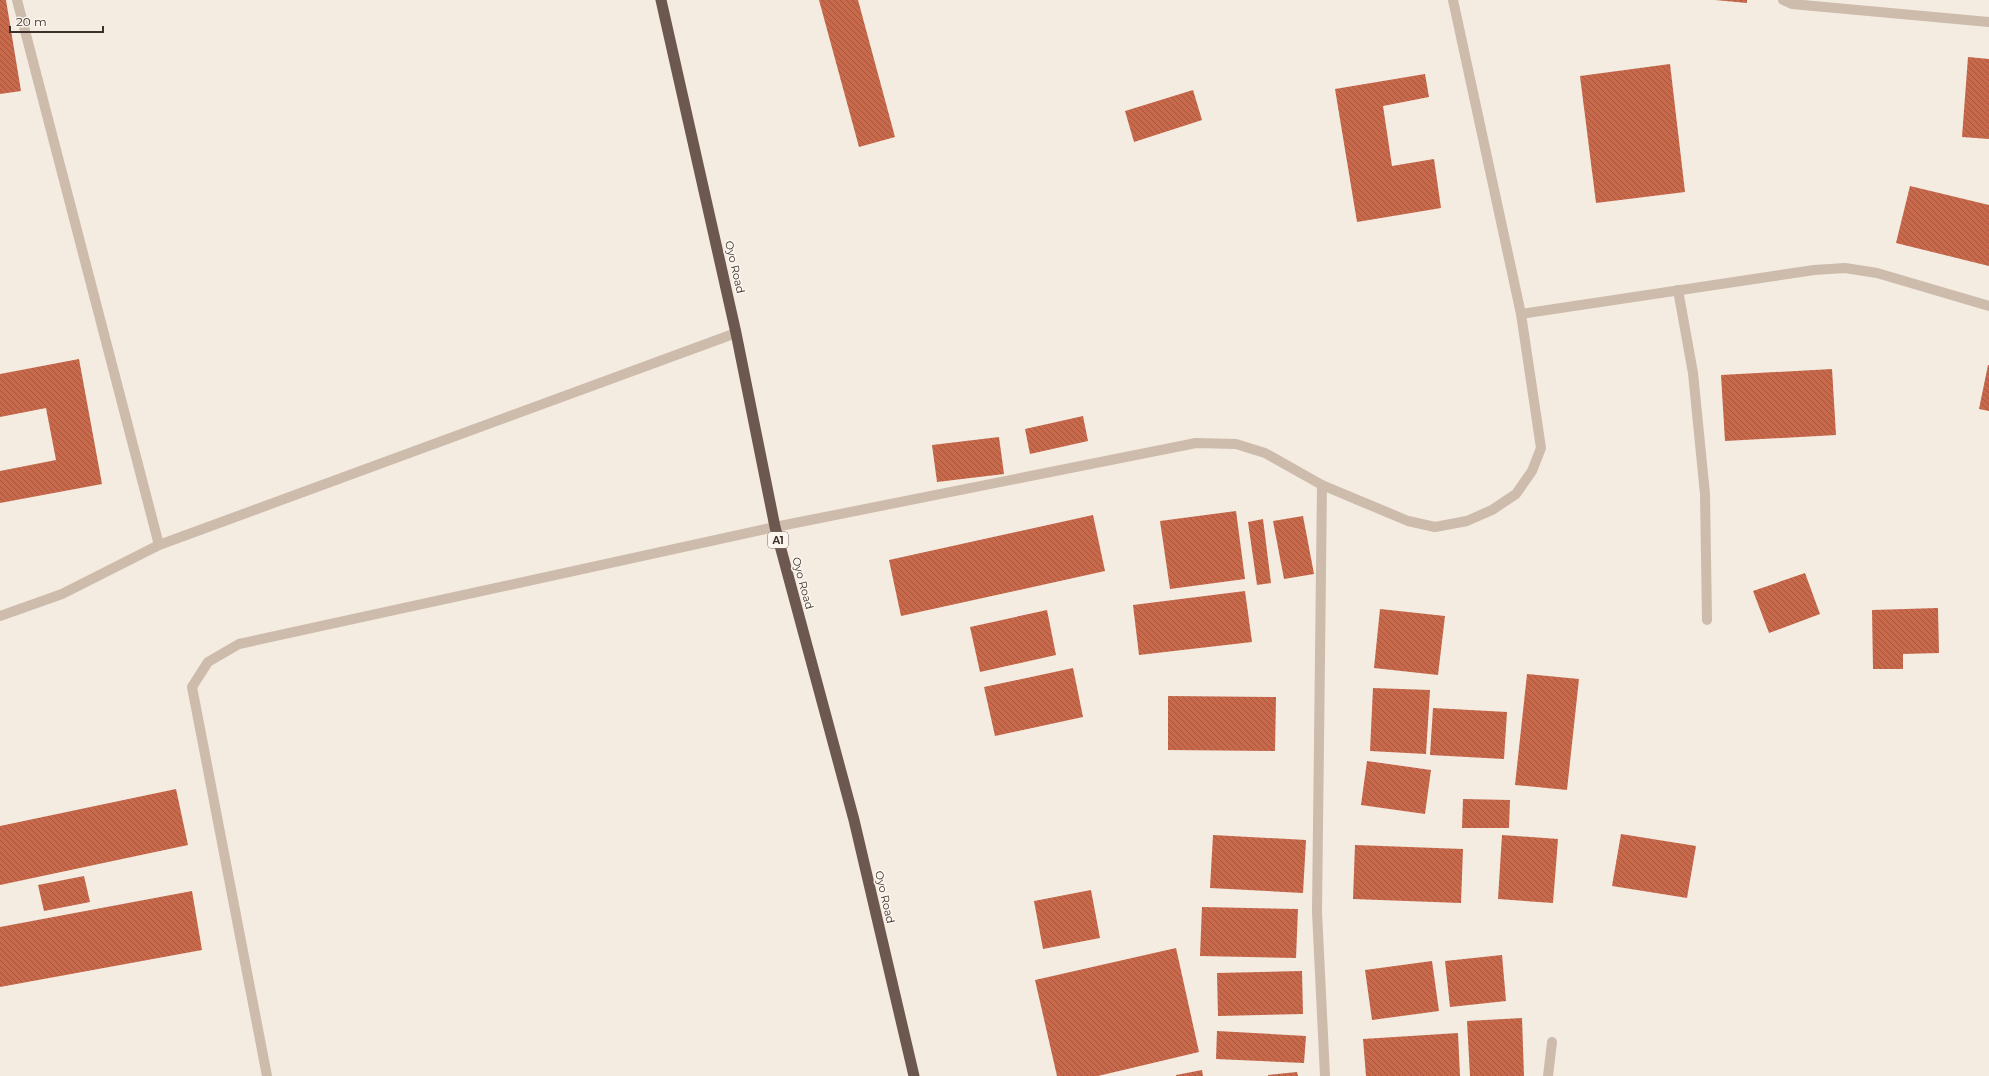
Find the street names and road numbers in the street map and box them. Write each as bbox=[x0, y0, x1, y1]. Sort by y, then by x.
street label: Oyo Road bbox=[722, 239, 748, 295]
road number: A1 bbox=[768, 532, 788, 548]
street label: Oyo Road bbox=[789, 555, 817, 611]
street label: Oyo Road bbox=[872, 869, 898, 925]

